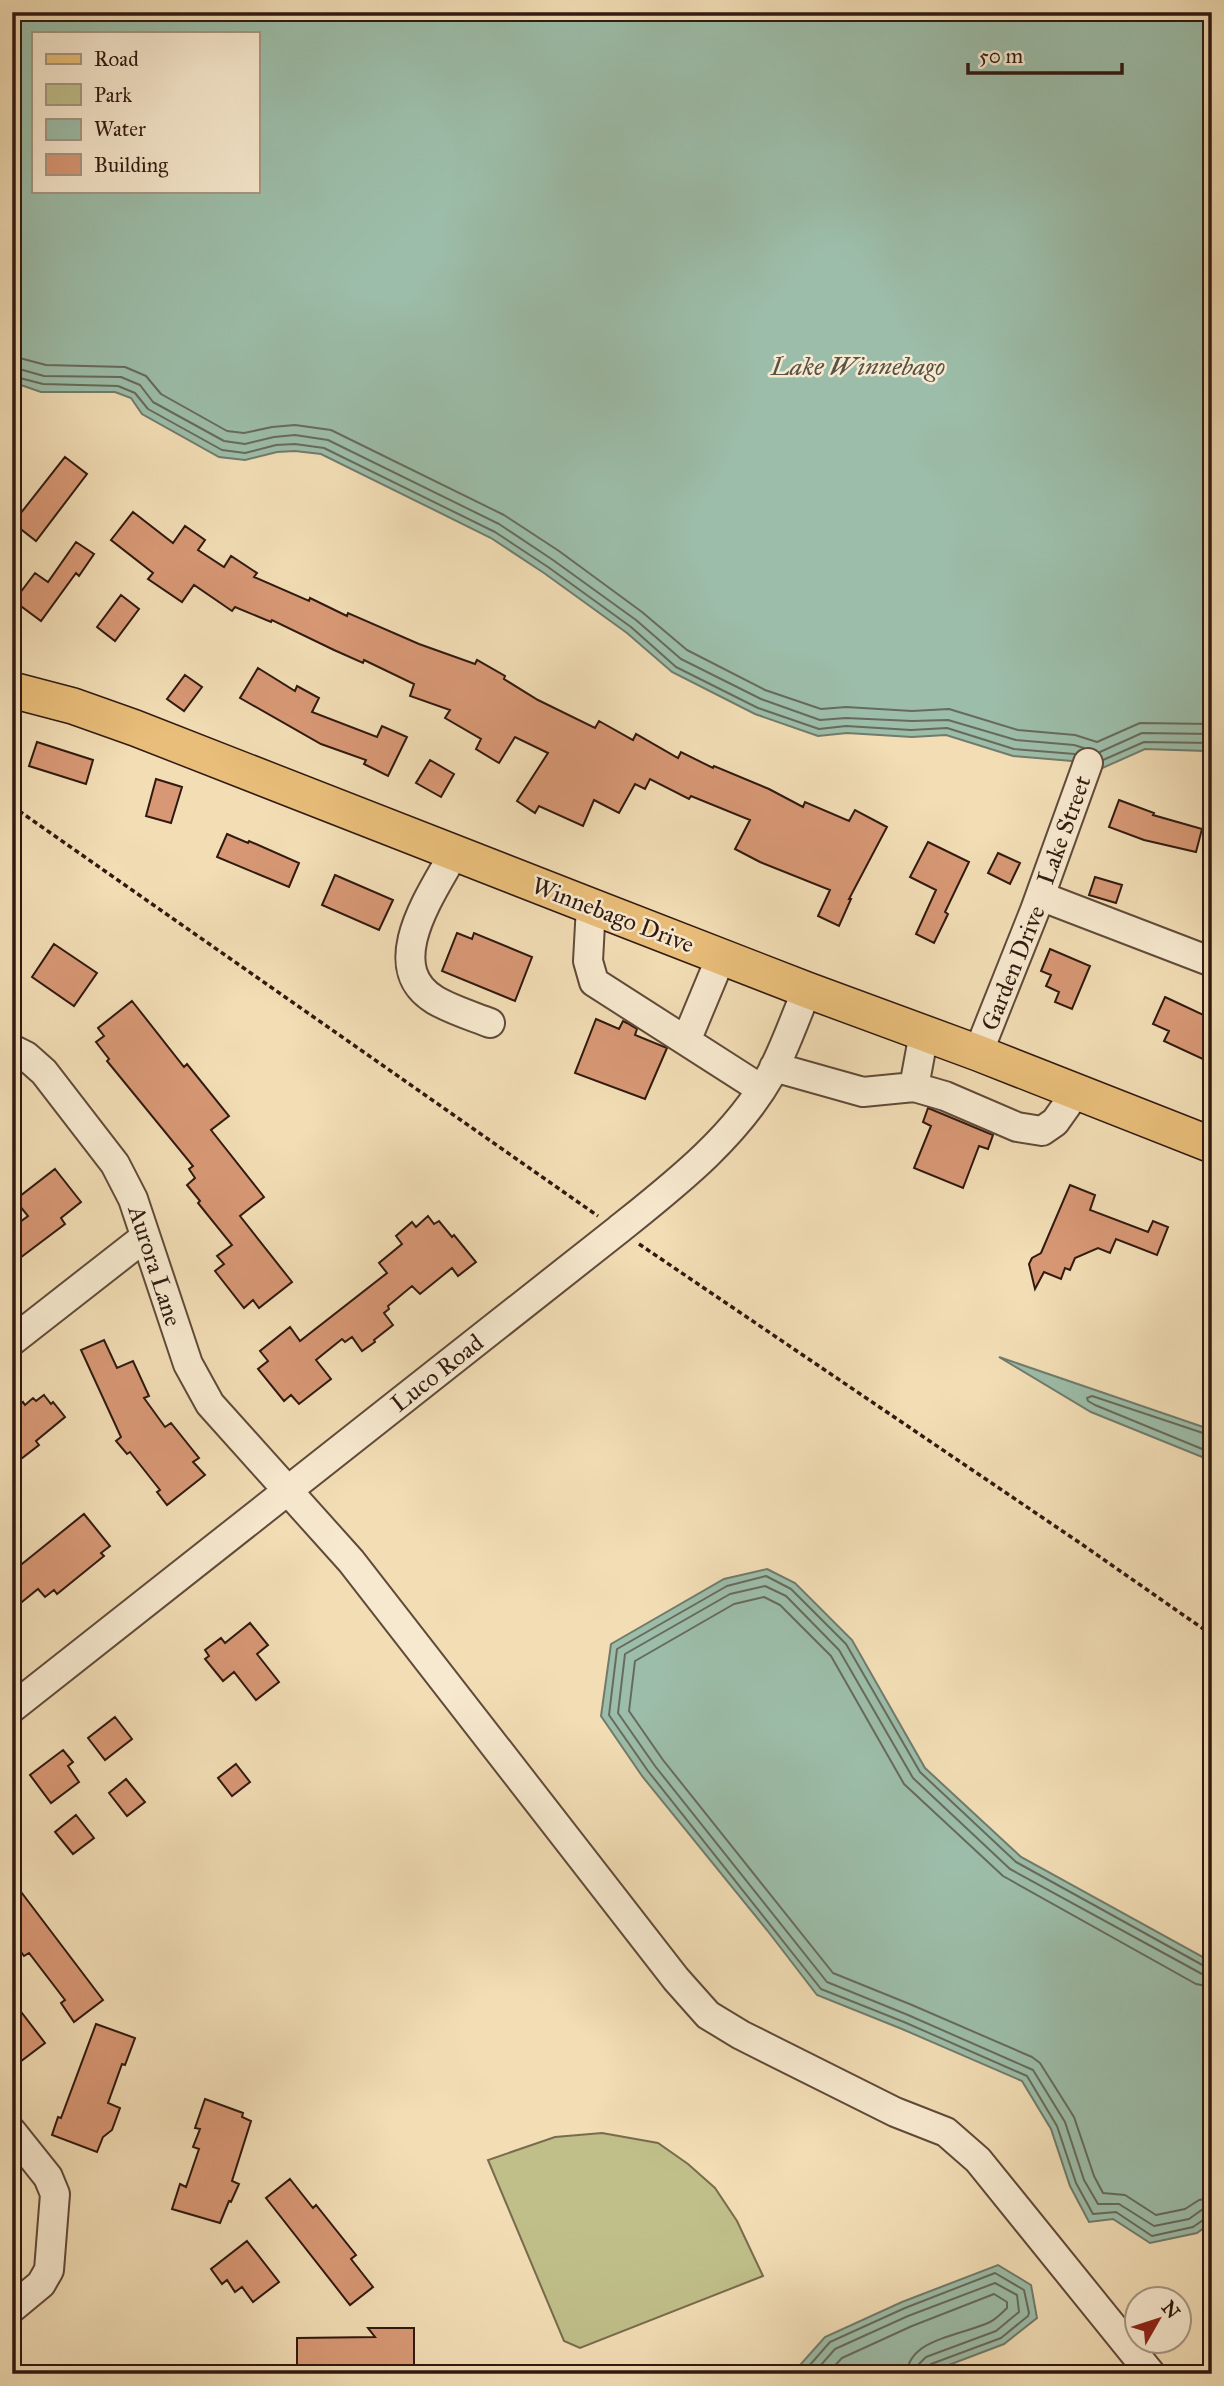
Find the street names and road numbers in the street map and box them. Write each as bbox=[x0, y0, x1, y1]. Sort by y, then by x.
street label: Lake Street bbox=[1030, 771, 1098, 889]
street label: Winnebago Drive bbox=[528, 870, 698, 960]
street label: Garden Drive bbox=[974, 901, 1052, 1035]
street label: Aurora Lane bbox=[121, 1201, 189, 1330]
street label: Luco Road bbox=[385, 1328, 489, 1418]

